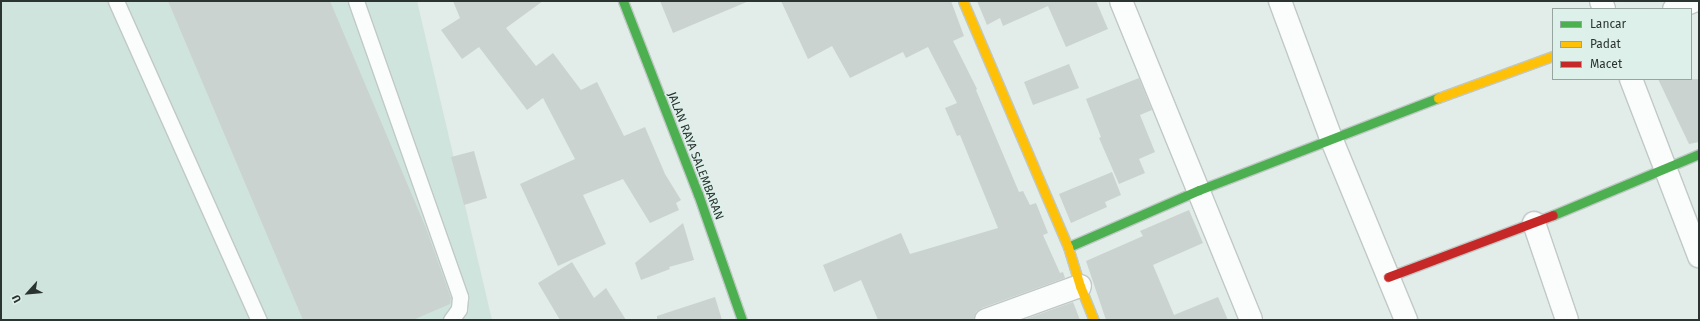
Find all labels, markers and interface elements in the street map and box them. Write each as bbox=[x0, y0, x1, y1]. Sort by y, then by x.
legend bbox=[1552, 8, 1692, 80]
text: Lancar bbox=[1590, 17, 1626, 31]
text: Padat bbox=[1590, 37, 1621, 51]
text: Macet bbox=[1590, 57, 1622, 71]
street label: JALAN RAYA SALEMBARAN bbox=[664, 90, 726, 222]
north arrow bbox=[8, 273, 48, 313]
text: U bbox=[9, 293, 24, 305]

